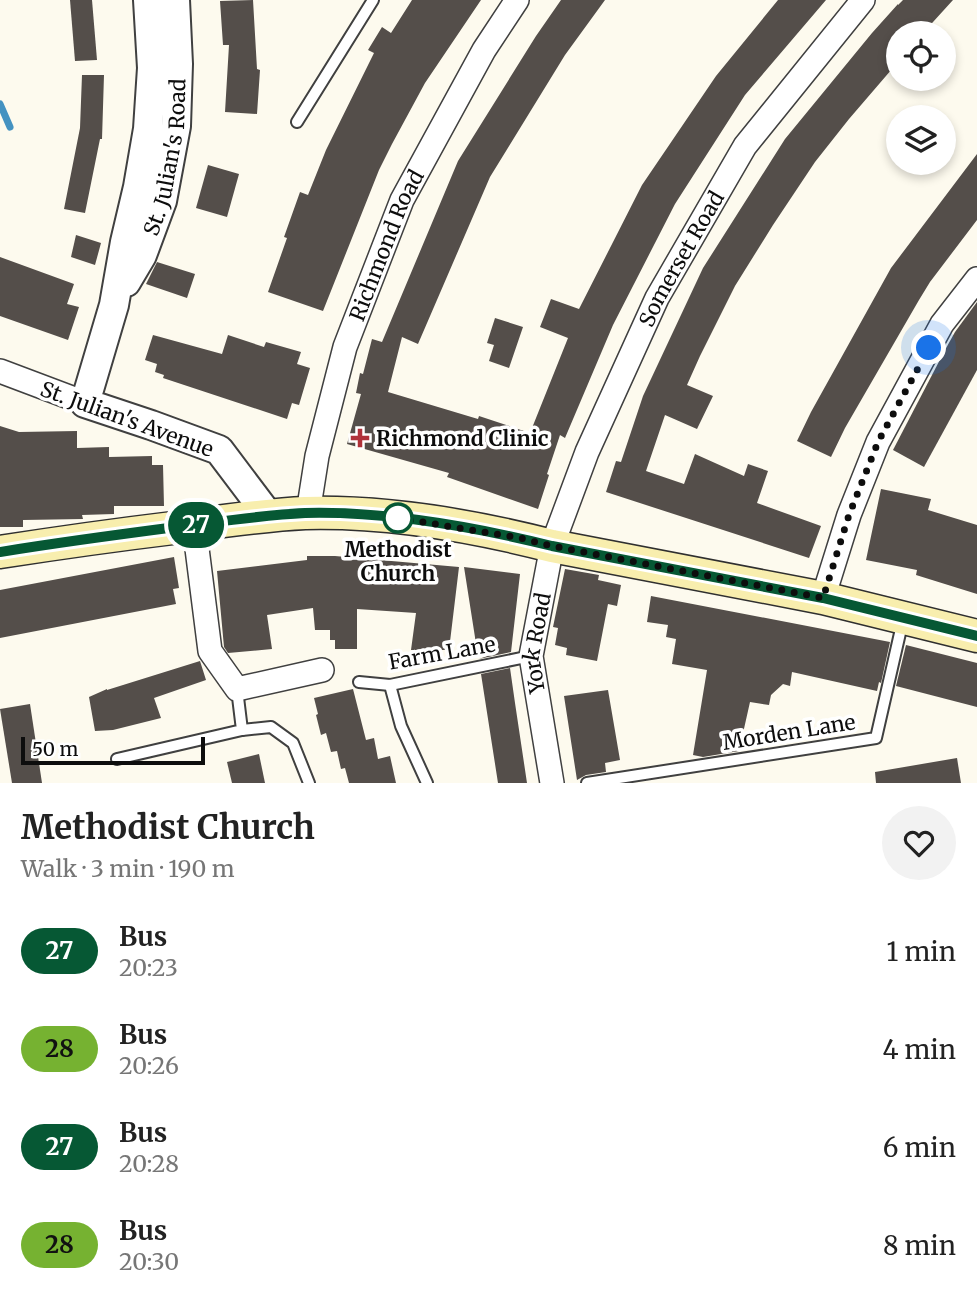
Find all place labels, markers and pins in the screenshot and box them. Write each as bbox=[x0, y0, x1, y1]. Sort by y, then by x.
place label: Richmond Clinic bbox=[376, 425, 549, 452]
marker: Richmond Clinic bbox=[350, 428, 370, 448]
marker: Methodist Church bbox=[383, 503, 413, 533]
place label: Methodist Church bbox=[344, 536, 452, 587]

